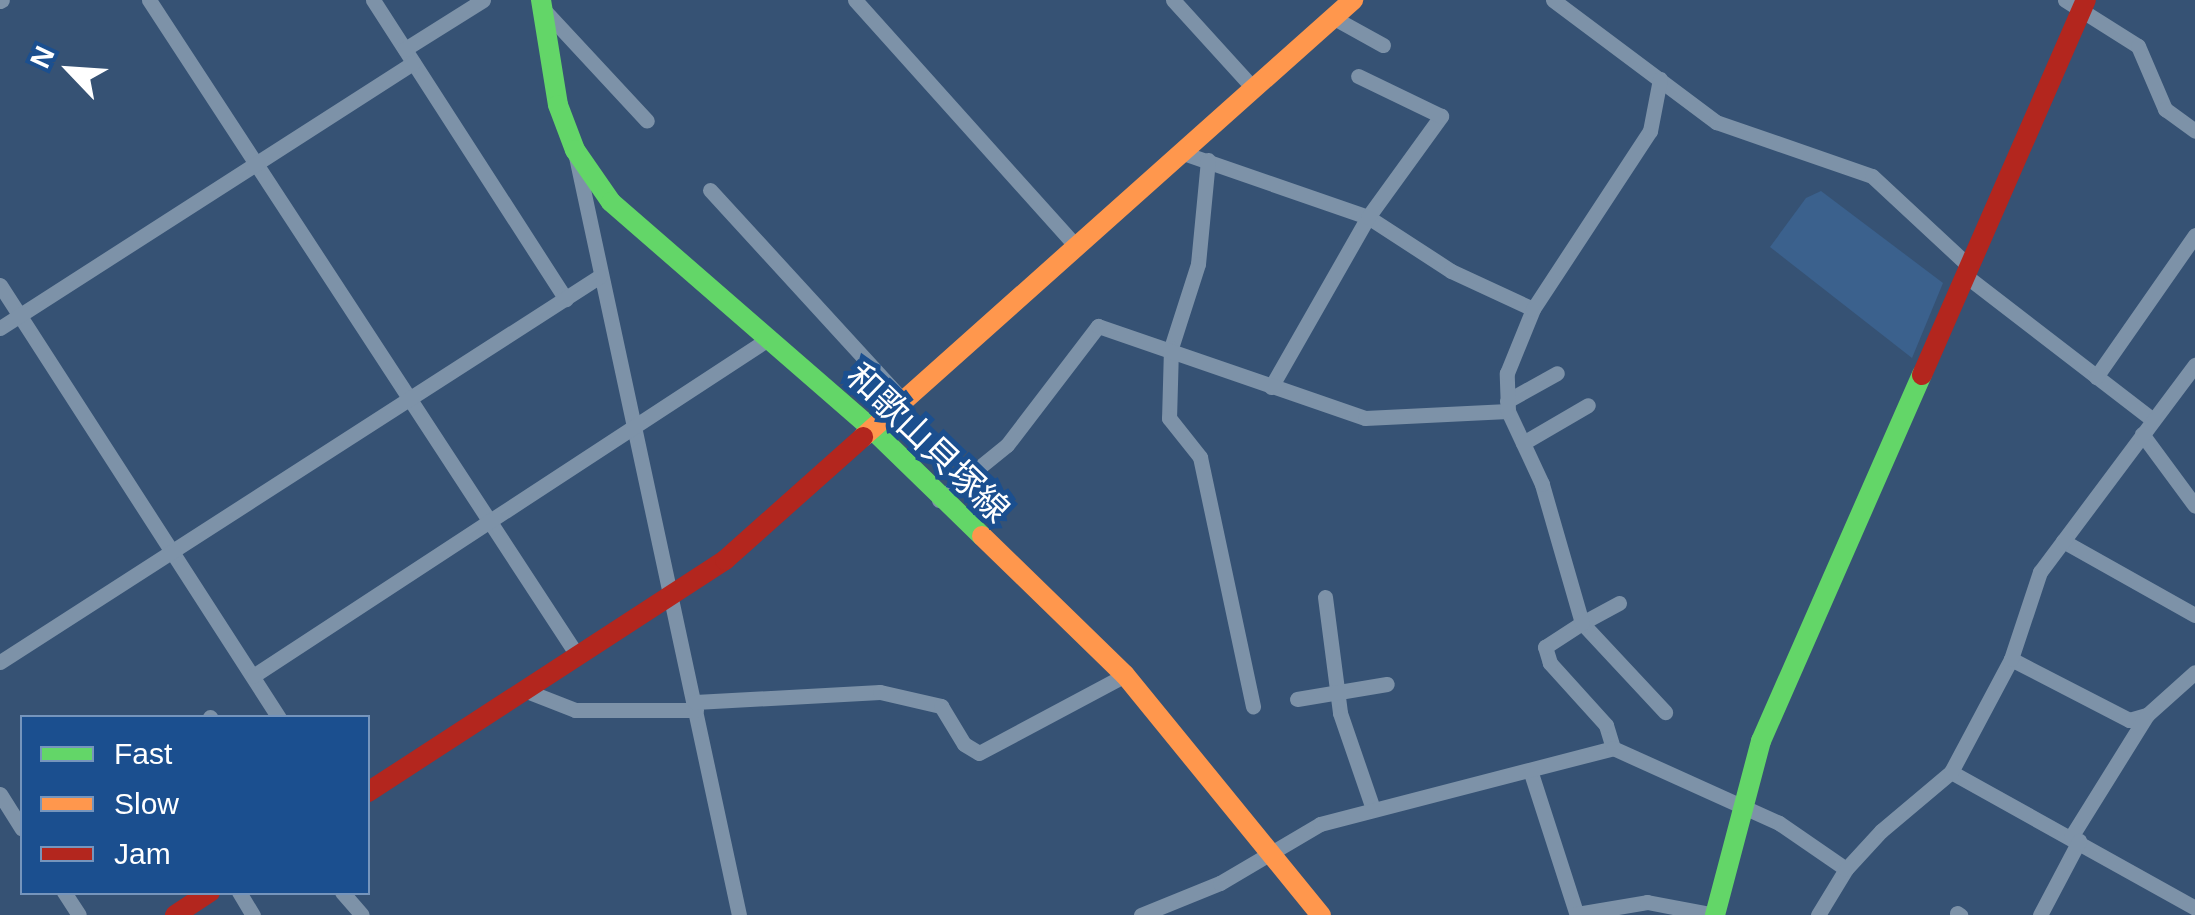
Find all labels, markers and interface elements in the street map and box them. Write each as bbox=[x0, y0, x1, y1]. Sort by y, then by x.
north arrow bbox=[20, 20, 120, 120]
text: N bbox=[24, 41, 61, 73]
street label: 和歌山貝塚線 bbox=[838, 355, 1018, 531]
legend bbox=[20, 715, 370, 895]
text: Fast bbox=[114, 737, 172, 770]
text: Slow bbox=[114, 787, 179, 820]
text: Jam bbox=[114, 837, 171, 870]

